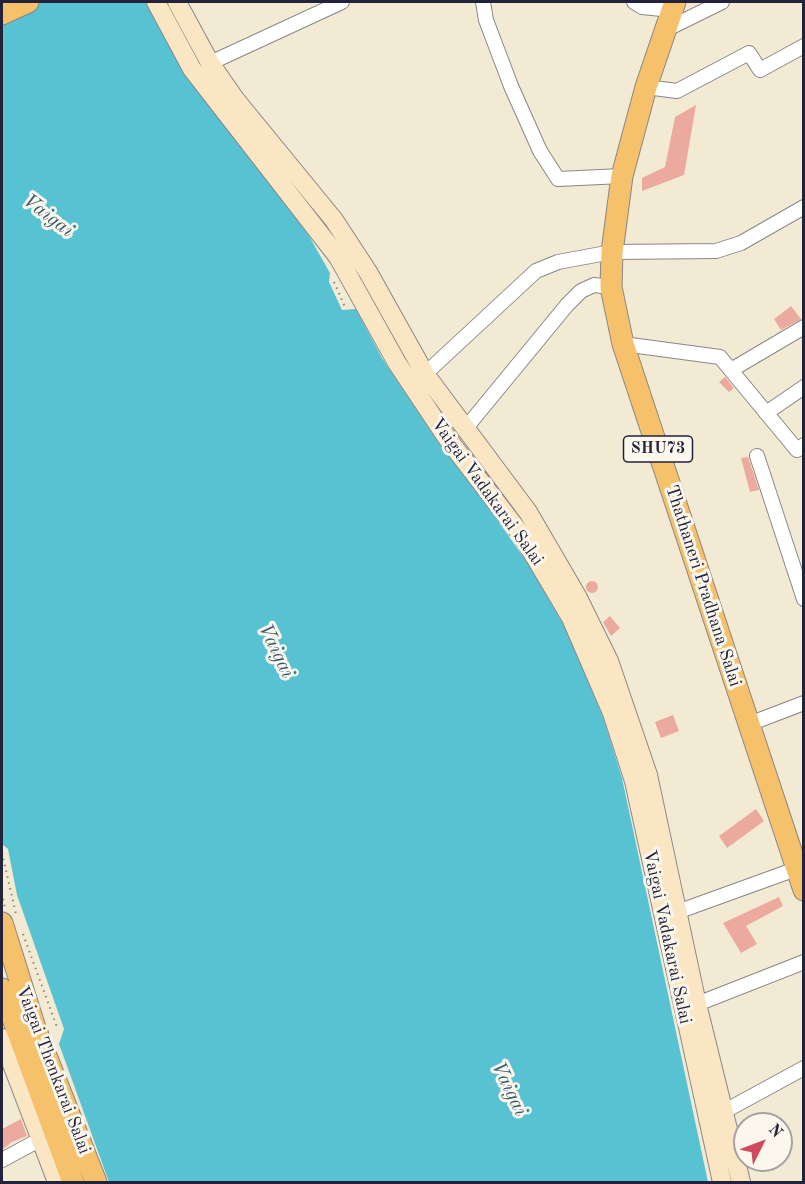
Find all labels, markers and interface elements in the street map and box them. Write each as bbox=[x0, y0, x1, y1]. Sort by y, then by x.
water label: Vaigai bbox=[18, 189, 78, 243]
street label: Vaigai Vadakarai Salai bbox=[426, 414, 548, 570]
road number: SHU73 bbox=[624, 436, 692, 462]
street label: Thathaneri Pradhana Salai bbox=[660, 482, 746, 690]
water label: Vaigai bbox=[253, 620, 299, 682]
street label: Vaigai Vadakarai Salai bbox=[638, 848, 696, 1026]
street label: Vaigai Thenkarai Salai bbox=[11, 983, 95, 1157]
water label: Vaigai bbox=[486, 1058, 532, 1120]
north arrow bbox=[733, 1112, 793, 1172]
text: N bbox=[765, 1121, 785, 1141]

